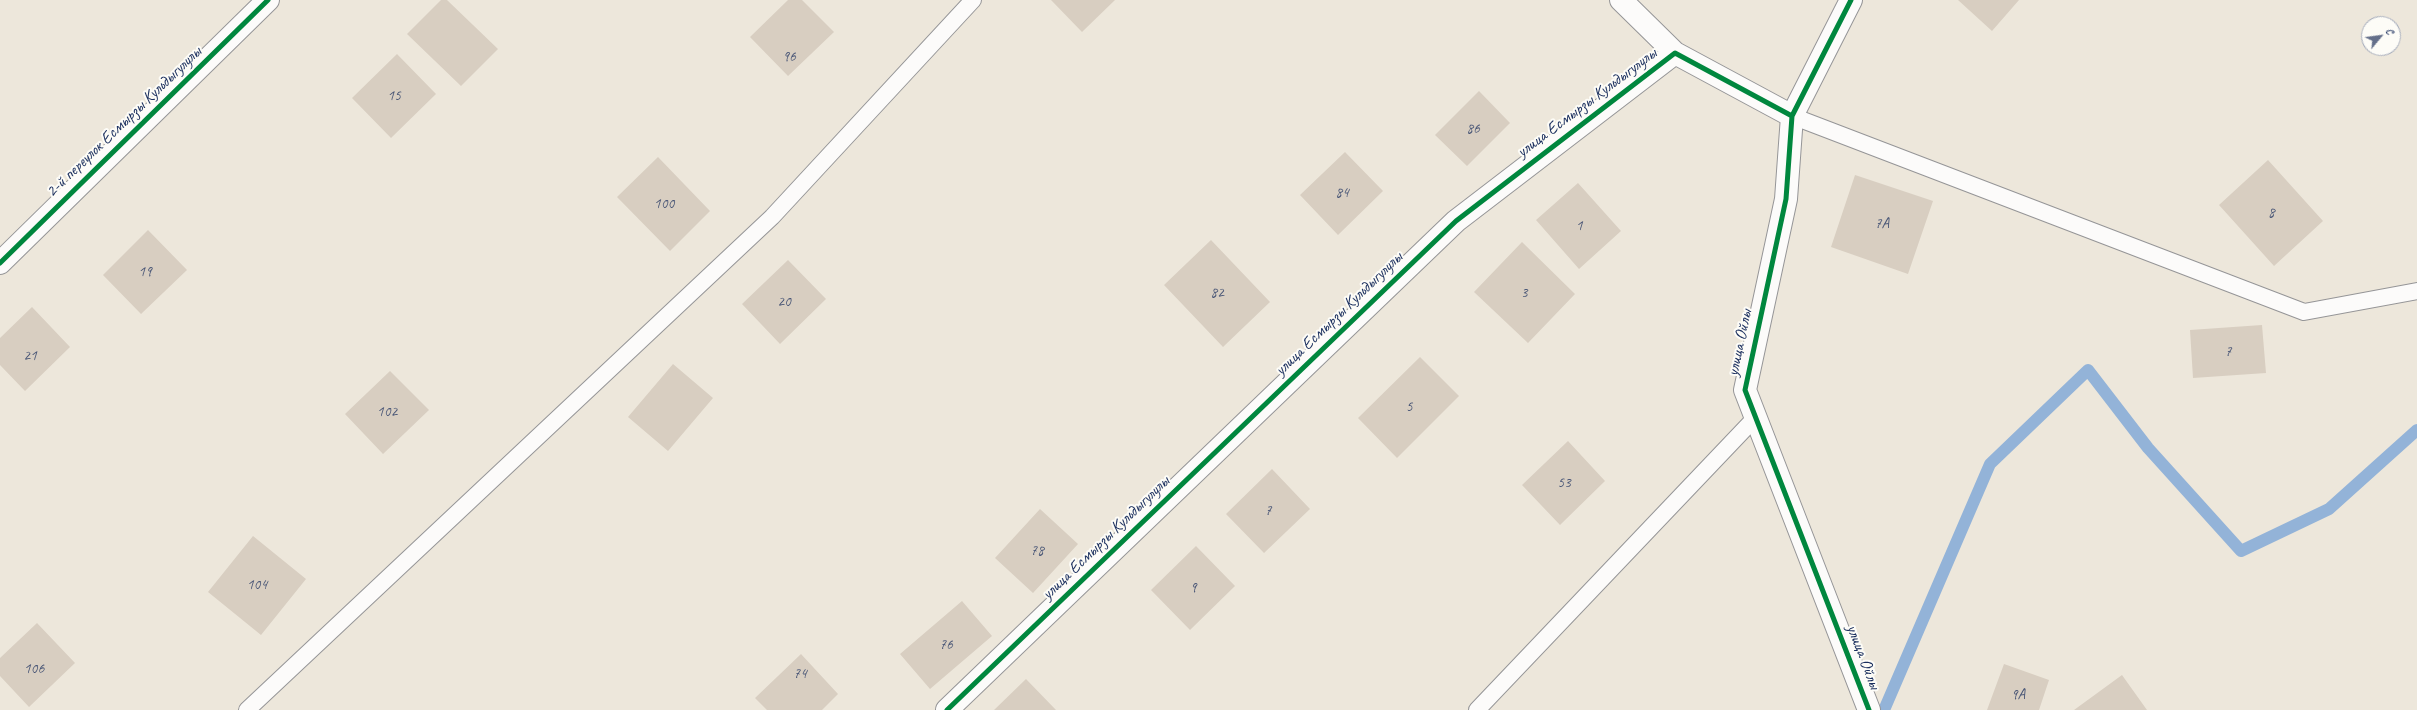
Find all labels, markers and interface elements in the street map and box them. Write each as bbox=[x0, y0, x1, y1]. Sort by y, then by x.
north arrow bbox=[2361, 16, 2401, 56]
text: С bbox=[2383, 25, 2398, 36]
street label: 2-й переулок Есмырзы Кульдыгулулы bbox=[42, 42, 206, 202]
street label: улица Есмырзы Кульдыгулулы bbox=[1513, 44, 1661, 162]
house number: 96 bbox=[782, 48, 796, 66]
house number: 15 bbox=[387, 87, 401, 105]
house number: 86 bbox=[1466, 120, 1480, 138]
house number: 84 bbox=[1335, 184, 1349, 202]
house number: 100 bbox=[654, 195, 674, 213]
house number: 8 bbox=[2268, 204, 2274, 222]
house number: 7А bbox=[1875, 215, 1889, 233]
house number: 1 bbox=[1576, 217, 1582, 235]
street label: улица Есмырзы Кульдыгулулы bbox=[1271, 248, 1407, 380]
house number: 19 bbox=[138, 263, 152, 281]
house number: 82 bbox=[1210, 284, 1224, 302]
house number: 3 bbox=[1521, 284, 1527, 302]
house number: 20 bbox=[777, 293, 791, 311]
street label: улица Ойлы bbox=[1723, 308, 1757, 378]
house number: 7 bbox=[2225, 343, 2231, 361]
house number: 21 bbox=[23, 347, 37, 365]
house number: 5 bbox=[1406, 398, 1412, 416]
house number: 102 bbox=[377, 403, 397, 421]
street label: улица Есмырзы Кульдыгулулы bbox=[1038, 472, 1174, 604]
house number: 53 bbox=[1557, 474, 1571, 492]
house number: 7 bbox=[1265, 502, 1271, 520]
house number: 78 bbox=[1030, 542, 1044, 560]
house number: 104 bbox=[247, 576, 267, 594]
house number: 9 bbox=[1190, 579, 1196, 597]
street label: улица Ойлы bbox=[1841, 622, 1885, 692]
house number: 76 bbox=[939, 636, 953, 654]
house number: 106 bbox=[24, 660, 44, 678]
house number: 74 bbox=[793, 665, 807, 683]
house number: 9А bbox=[2011, 686, 2025, 704]

